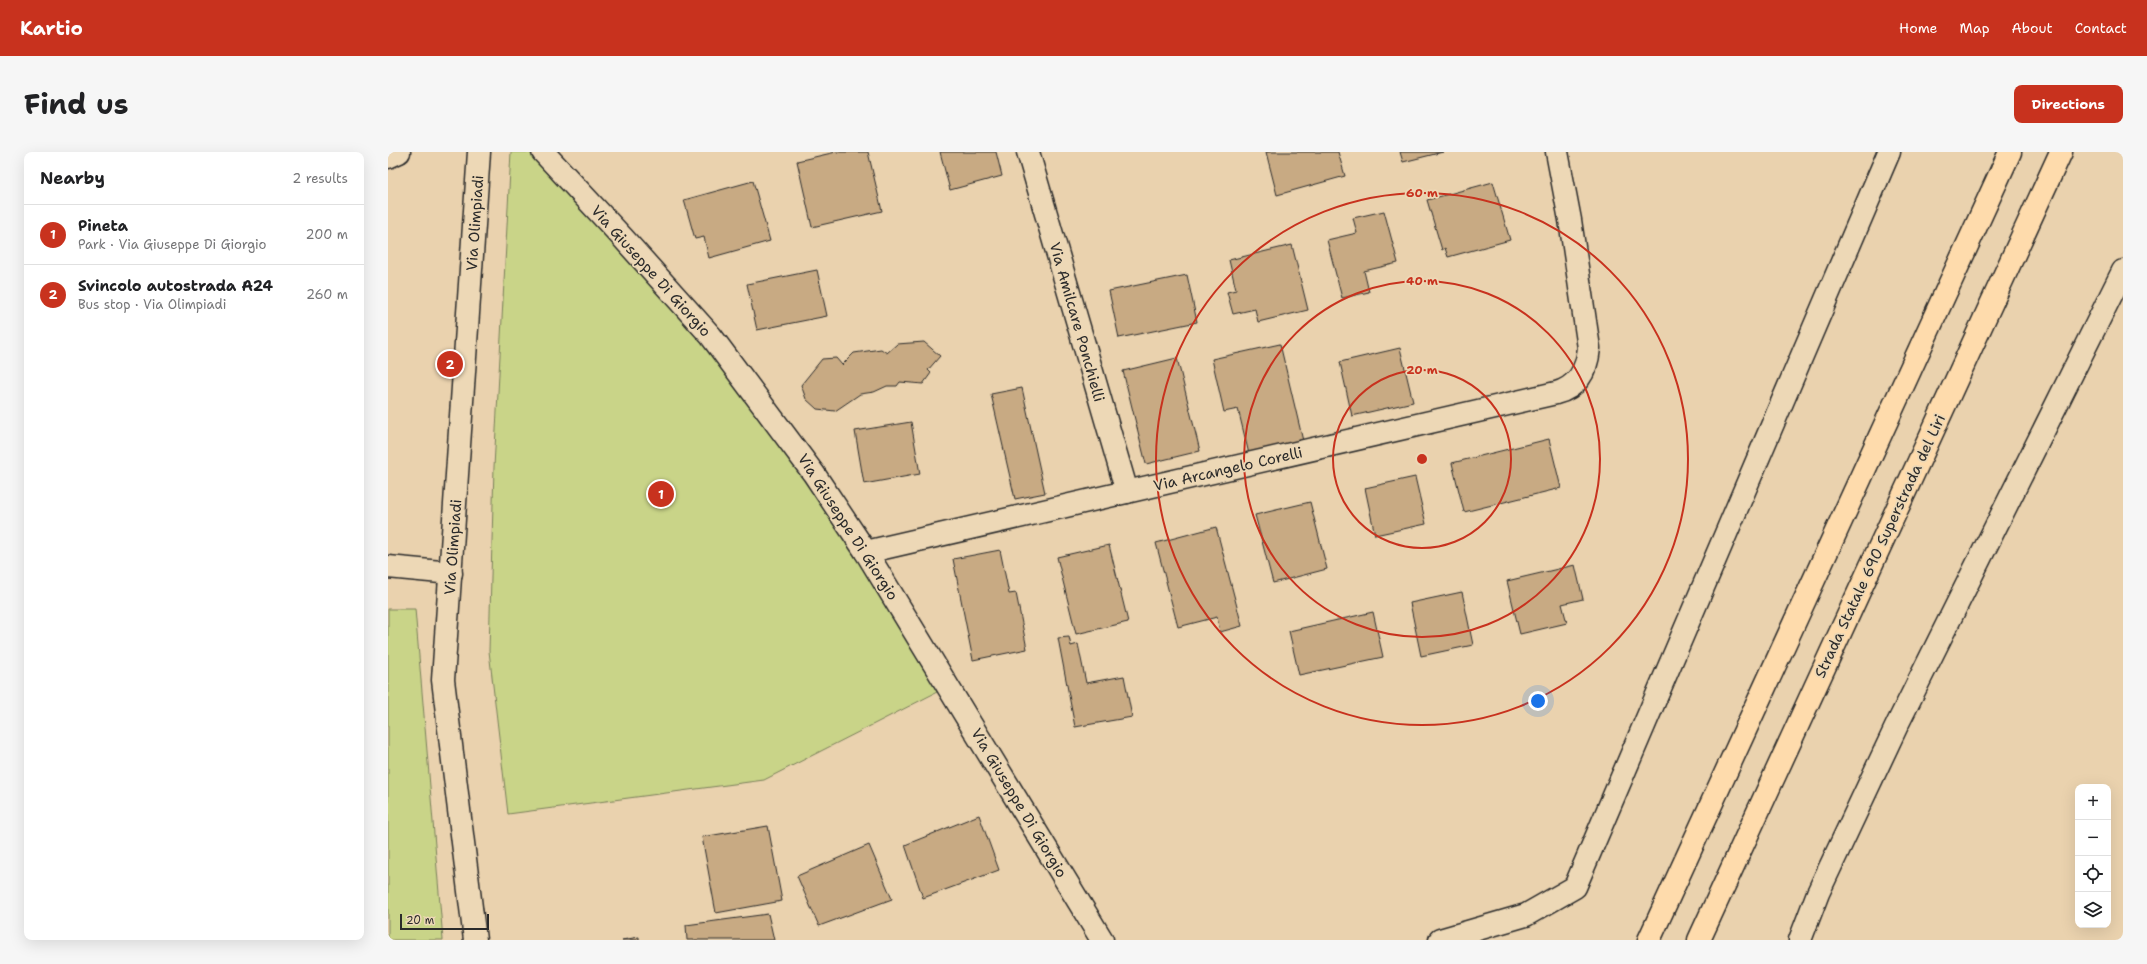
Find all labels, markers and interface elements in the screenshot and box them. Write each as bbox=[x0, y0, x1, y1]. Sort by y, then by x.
text: Kartio bbox=[20, 16, 83, 41]
text: Home bbox=[1899, 19, 1938, 37]
text: Map bbox=[1960, 19, 1990, 37]
text: About bbox=[2012, 19, 2053, 37]
text: Contact bbox=[2075, 19, 2127, 37]
text: Find us bbox=[24, 85, 129, 123]
button: Directions bbox=[2014, 85, 2123, 123]
text: Nearby bbox=[40, 167, 105, 189]
text: 2 results bbox=[292, 170, 348, 187]
street label: Via Olimpiadi bbox=[462, 174, 488, 272]
text: 60 m bbox=[1406, 185, 1438, 201]
street label: Via Giuseppe Di Giorgio bbox=[586, 201, 716, 341]
text: Pineta bbox=[78, 216, 128, 236]
text: 1 bbox=[50, 226, 56, 243]
text: 200 m bbox=[306, 226, 348, 243]
text: Park · Via Giuseppe Di Giorgio bbox=[78, 236, 266, 253]
street label: Via Amilcare Ponchielli bbox=[1045, 240, 1109, 404]
text: 40 m bbox=[1406, 273, 1438, 289]
text: Svincolo autostrada A24 bbox=[78, 276, 273, 296]
text: 2 bbox=[48, 286, 58, 303]
text: 260 m bbox=[306, 286, 348, 303]
text: Bus stop · Via Olimpiadi bbox=[78, 296, 226, 313]
pin: 2 bbox=[437, 349, 463, 379]
text: 20 m bbox=[1406, 362, 1438, 378]
street label: Strada Statale 690 Superstrada del Liri bbox=[1810, 411, 1950, 681]
street label: Via Arcangelo Corelli bbox=[1151, 442, 1305, 496]
street label: Via Giuseppe Di Giorgio bbox=[793, 450, 903, 604]
centre of rings bbox=[1415, 452, 1429, 466]
pin: 1 bbox=[648, 479, 674, 509]
street label: Via Olimpiadi bbox=[440, 498, 466, 596]
your location bbox=[1528, 691, 1548, 711]
street label: Via Giuseppe Di Giorgio bbox=[966, 725, 1072, 881]
map controls bbox=[2075, 784, 2111, 928]
button: + bbox=[2075, 784, 2111, 820]
button: − bbox=[2075, 820, 2111, 856]
button: locate bbox=[2075, 856, 2111, 892]
button: layers bbox=[2075, 892, 2111, 928]
scale bar bbox=[400, 912, 489, 931]
text: 20 m bbox=[406, 913, 434, 928]

